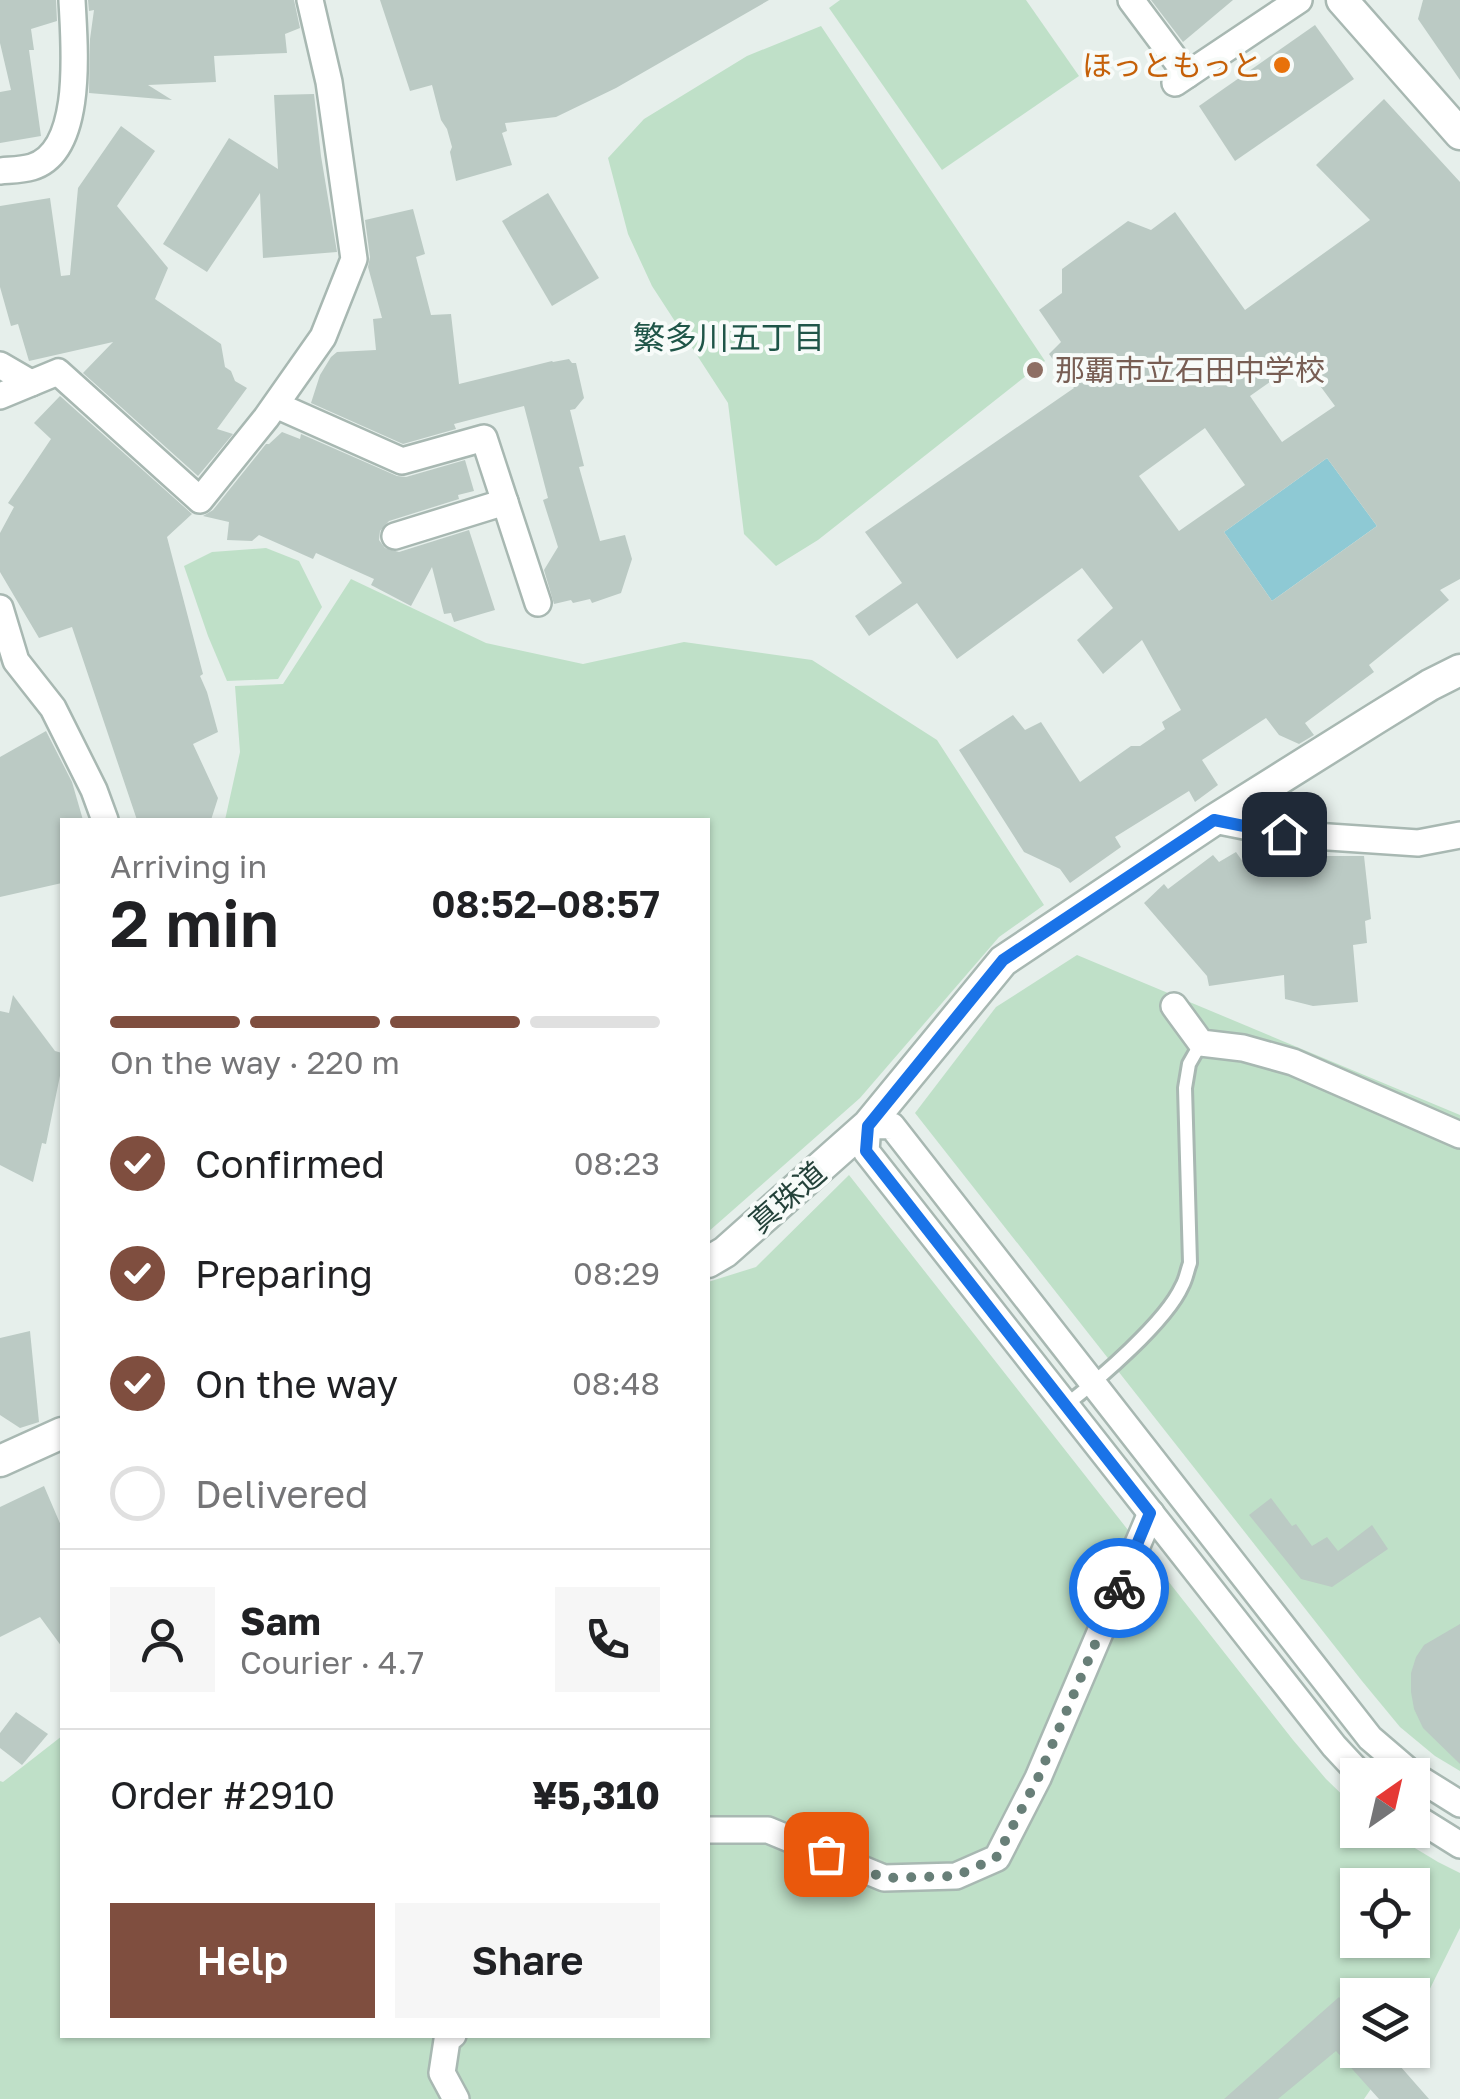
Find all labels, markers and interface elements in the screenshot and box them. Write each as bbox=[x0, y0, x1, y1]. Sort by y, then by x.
place label: ほっともっと bbox=[1082, 47, 1262, 83]
marker: ほっともっと bbox=[1271, 54, 1293, 76]
district label: 繁多川五丁目 bbox=[633, 318, 825, 356]
place label: 那覇市立石田中学校 bbox=[1055, 352, 1325, 388]
marker: 那覇市立石田中学校 bbox=[1024, 359, 1046, 381]
pin bbox=[1242, 792, 1327, 877]
icon: home bbox=[1257, 807, 1312, 862]
text: Arriving in bbox=[110, 847, 267, 885]
text: 08:52–08:57 bbox=[431, 881, 660, 926]
text: 2 min bbox=[110, 883, 279, 961]
text: On the way · 220 m bbox=[110, 1043, 400, 1081]
icon: check bbox=[110, 1136, 165, 1191]
text: Confirmed bbox=[195, 1141, 385, 1186]
text: 08:23 bbox=[574, 1144, 660, 1182]
street label: 真珠道 bbox=[741, 1154, 833, 1240]
icon: check bbox=[110, 1246, 165, 1301]
text: Preparing bbox=[195, 1251, 373, 1296]
text: 08:29 bbox=[573, 1254, 660, 1292]
icon: check bbox=[110, 1356, 165, 1411]
text: On the way bbox=[195, 1361, 398, 1406]
text: 08:48 bbox=[572, 1364, 660, 1402]
text: Delivered bbox=[195, 1471, 368, 1516]
courier bbox=[1069, 1538, 1169, 1638]
icon: bike bbox=[1092, 1561, 1147, 1616]
button: person bbox=[110, 1587, 215, 1692]
button: phone bbox=[555, 1587, 660, 1692]
text: Sam bbox=[240, 1598, 321, 1643]
text: Courier · 4.7 bbox=[240, 1643, 424, 1681]
north arrow bbox=[1340, 1758, 1430, 1848]
map controls bbox=[1340, 1758, 1430, 2068]
text: Order #2910 bbox=[110, 1772, 335, 1817]
text: ¥5,310 bbox=[532, 1772, 660, 1817]
pin bbox=[784, 1812, 869, 1897]
icon: bag bbox=[799, 1827, 854, 1882]
button: locate bbox=[1340, 1868, 1430, 1958]
button: Help bbox=[110, 1903, 375, 2018]
button: Share bbox=[395, 1903, 660, 2018]
button: layers bbox=[1340, 1978, 1430, 2068]

